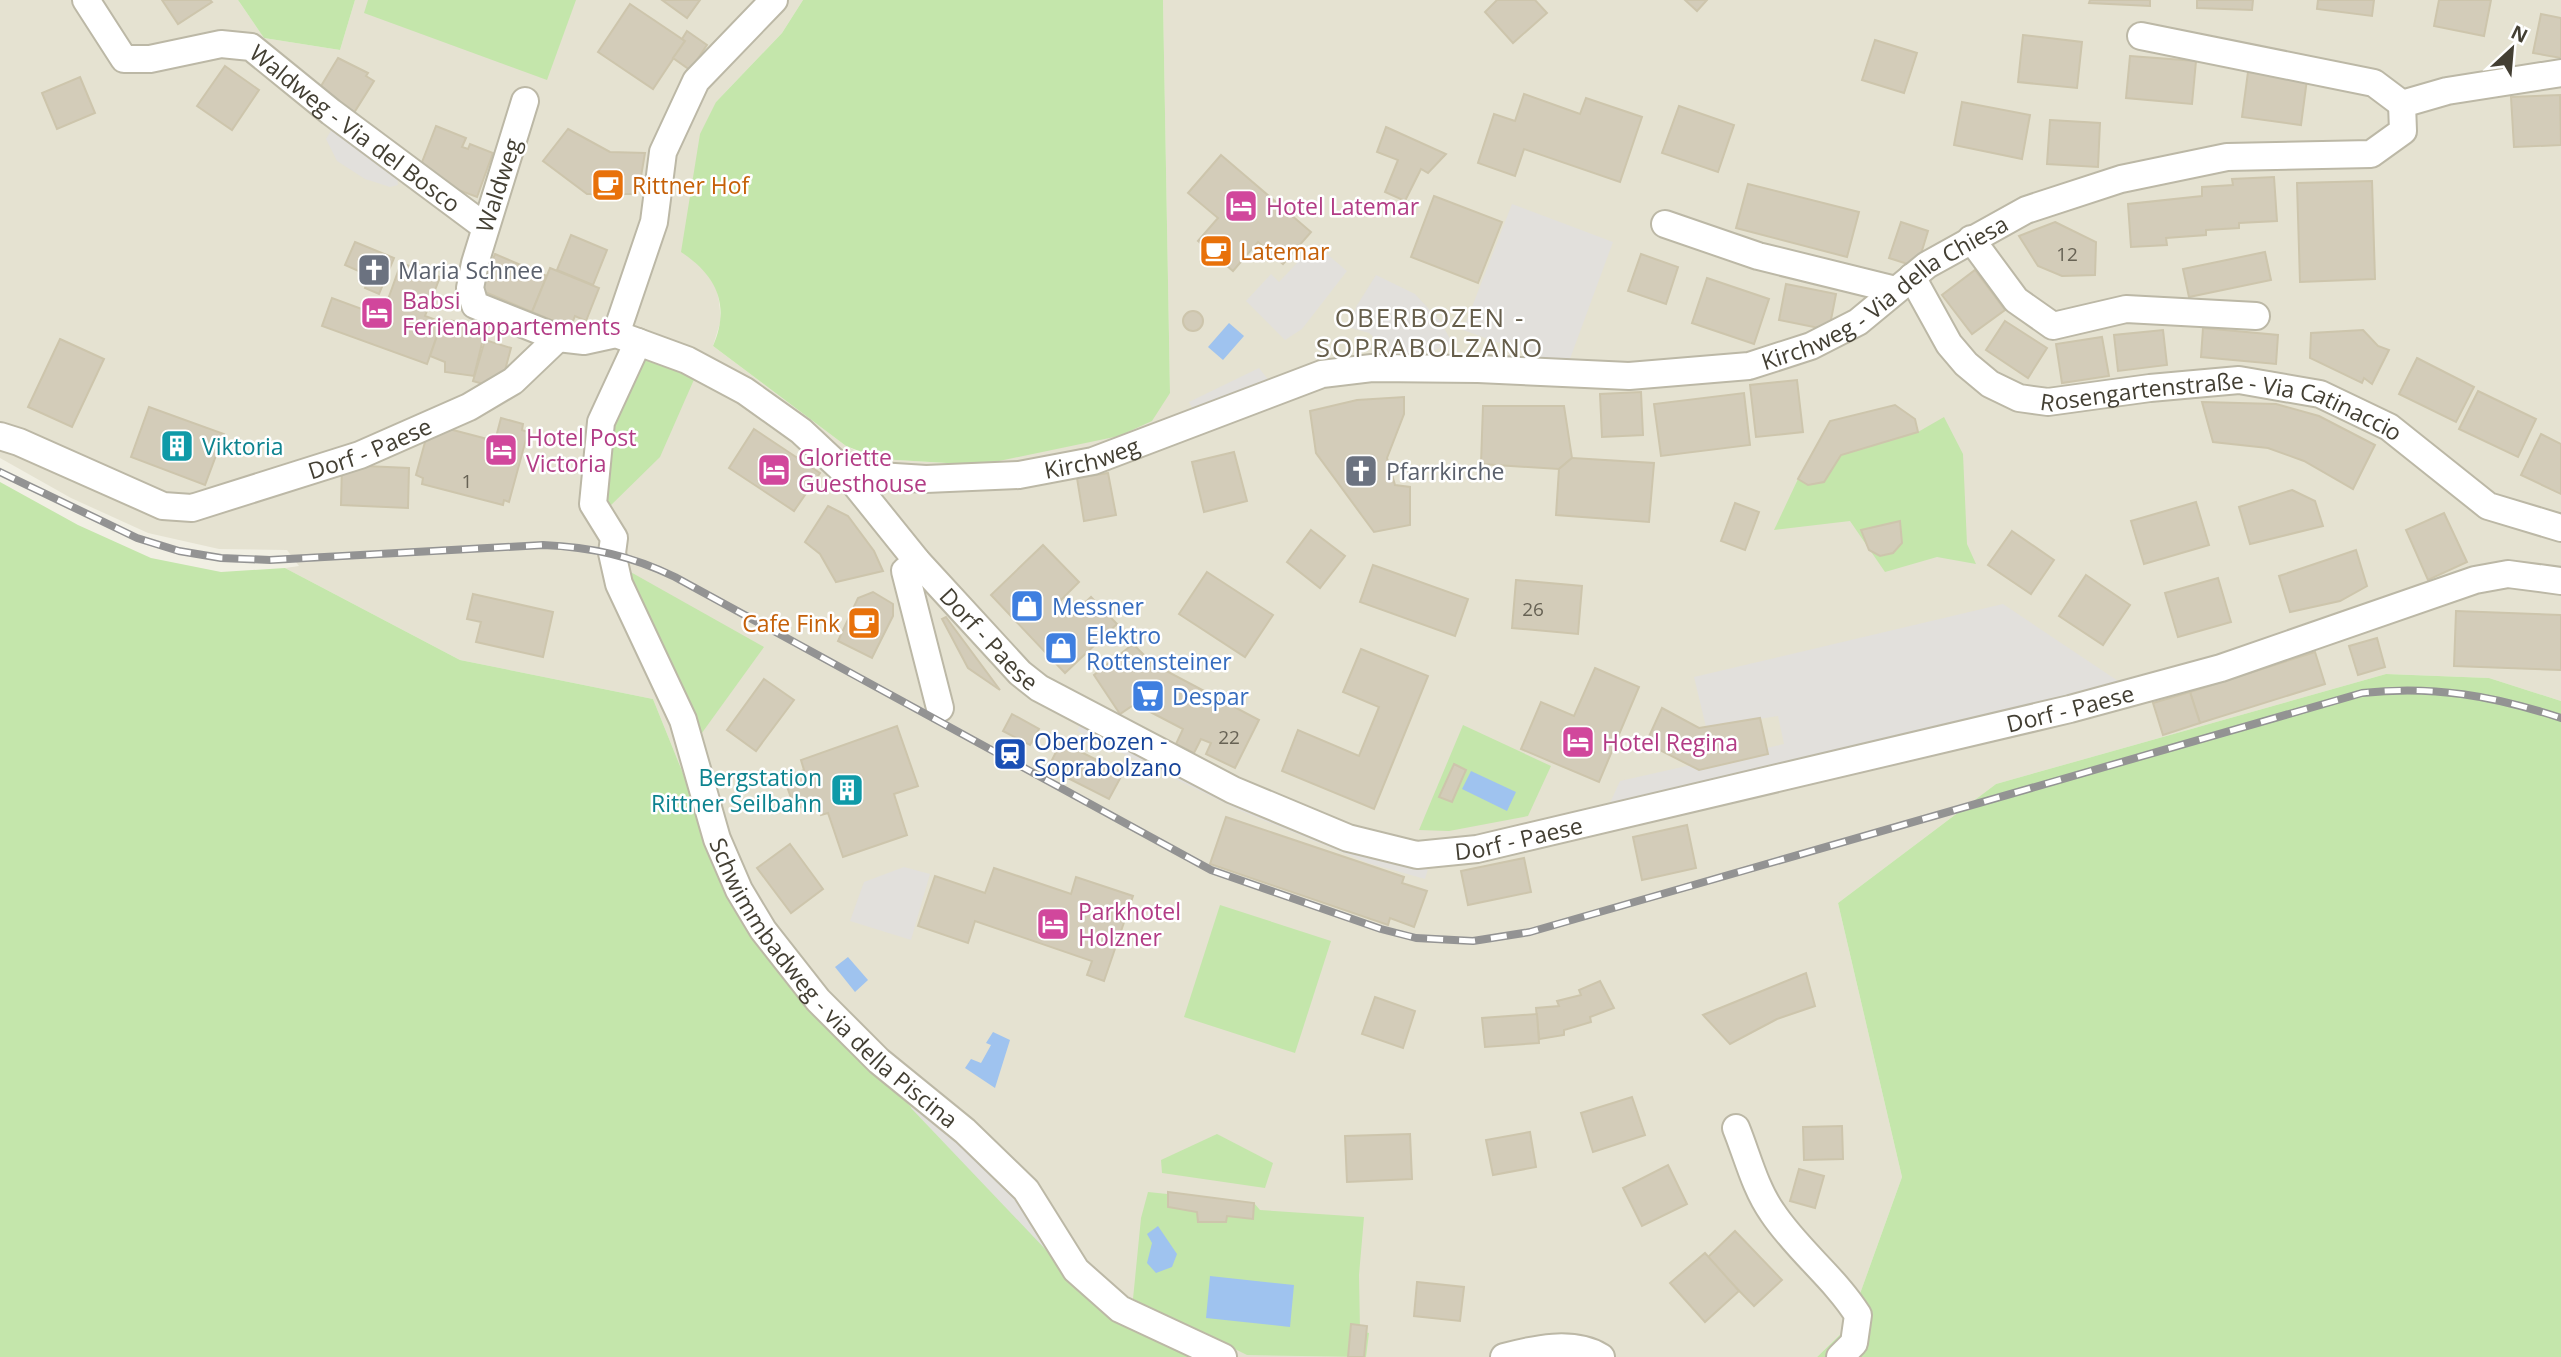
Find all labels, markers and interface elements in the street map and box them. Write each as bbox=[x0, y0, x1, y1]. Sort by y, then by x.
north arrow bbox=[2477, 14, 2547, 84]
text: N bbox=[2507, 19, 2532, 49]
street label: Waldweg - Via del Bosco bbox=[243, 36, 467, 219]
street label: Waldweg bbox=[468, 133, 528, 236]
cafe icon: Rittner Hof bbox=[589, 166, 627, 204]
place label: Rittner Hof bbox=[632, 169, 751, 201]
hotel icon: Hotel Latemar bbox=[1222, 187, 1260, 225]
place label: Hotel Latemar bbox=[1266, 190, 1420, 222]
street label: Kirchweg - Via della Chiesa bbox=[1757, 207, 2013, 377]
cafe icon: Latemar bbox=[1197, 232, 1235, 270]
place label: Latemar bbox=[1240, 235, 1330, 267]
house number: 12 bbox=[2056, 241, 2078, 267]
church icon: Maria Schnee bbox=[355, 251, 393, 289]
place label: Maria Schnee bbox=[398, 254, 543, 286]
place label: Babsi Ferienappartements bbox=[402, 284, 621, 342]
hotel icon: Babsi Ferienappartements bbox=[358, 294, 396, 332]
district label: OBERBOZEN - SOPRABOLZANO bbox=[1316, 299, 1544, 365]
street label: Rosengartenstraße - Via Catinaccio bbox=[2038, 364, 2410, 448]
street label: Dorf - Paese bbox=[304, 410, 436, 487]
place label: Hotel Post Victoria bbox=[526, 421, 637, 479]
building icon: Viktoria bbox=[158, 427, 196, 465]
street label: Kirchweg bbox=[1041, 429, 1144, 486]
place label: Viktoria bbox=[202, 430, 284, 462]
hotel icon: Hotel Post Victoria bbox=[482, 431, 520, 469]
place label: Gloriette Guesthouse bbox=[798, 441, 927, 499]
hotel icon: Gloriette Guesthouse bbox=[755, 451, 793, 489]
church icon: Pfarrkirche bbox=[1342, 452, 1380, 490]
place label: Pfarrkirche bbox=[1386, 455, 1504, 487]
house number: 1 bbox=[462, 468, 472, 494]
street label: Dorf - Paese bbox=[933, 580, 1045, 697]
shop icon: Messner bbox=[1008, 587, 1046, 625]
place label: Messner bbox=[1052, 590, 1145, 622]
house number: 26 bbox=[1522, 596, 1544, 622]
cafe icon: Cafe Fink bbox=[845, 604, 883, 642]
place label: Cafe Fink bbox=[742, 607, 840, 639]
place label: Elektro Rottensteiner bbox=[1086, 619, 1232, 677]
shop icon: Elektro Rottensteiner bbox=[1042, 629, 1080, 667]
street label: Dorf - Paese bbox=[2003, 676, 2137, 739]
supermarket icon: Despar bbox=[1129, 677, 1167, 715]
place label: Despar bbox=[1172, 680, 1249, 712]
hotel icon: Hotel Regina bbox=[1559, 723, 1597, 761]
house number: 22 bbox=[1218, 724, 1240, 750]
place label: Oberbozen - Soprabolzano bbox=[1034, 725, 1182, 783]
place label: Hotel Regina bbox=[1602, 726, 1738, 758]
station icon: Oberbozen - Soprabolzano bbox=[991, 735, 1029, 773]
place label: Bergstation Rittner Seilbahn bbox=[651, 761, 822, 819]
building icon: Bergstation Rittner Seilbahn bbox=[828, 771, 866, 809]
street label: Dorf - Paese bbox=[1453, 809, 1586, 867]
street label: Schwimmbadweg - via della Piscina bbox=[702, 833, 965, 1135]
place label: Parkhotel Holzner bbox=[1078, 895, 1181, 953]
hotel icon: Parkhotel Holzner bbox=[1034, 905, 1072, 943]

